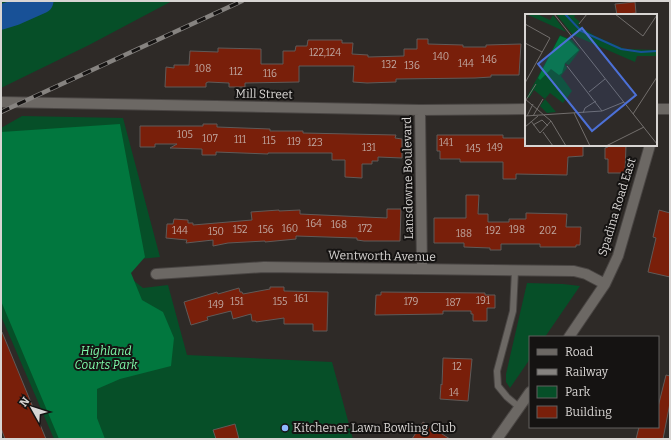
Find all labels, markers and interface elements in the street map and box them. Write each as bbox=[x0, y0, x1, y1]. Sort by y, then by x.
inset map bbox=[525, 14, 657, 146]
house number: 122,124 bbox=[309, 47, 341, 59]
house number: 140 bbox=[433, 51, 449, 63]
house number: 146 bbox=[481, 54, 497, 66]
house number: 144 bbox=[458, 58, 474, 70]
house number: 132 bbox=[381, 59, 397, 71]
house number: 136 bbox=[404, 60, 420, 72]
house number: 108 bbox=[195, 63, 211, 75]
house number: 112 bbox=[229, 66, 243, 78]
house number: 116 bbox=[263, 68, 277, 80]
street label: Mill Street bbox=[235, 86, 293, 102]
street label: Lansdowne Boulevard bbox=[400, 117, 416, 239]
house number: 105 bbox=[177, 129, 193, 141]
house number: 107 bbox=[202, 133, 218, 145]
house number: 111 bbox=[234, 134, 246, 146]
house number: 115 bbox=[262, 135, 276, 147]
house number: 119 bbox=[287, 136, 301, 148]
house number: 123 bbox=[307, 137, 323, 149]
house number: 141 bbox=[439, 137, 453, 149]
house number: 131 bbox=[362, 142, 376, 154]
house number: 149 bbox=[487, 142, 503, 154]
house number: 145 bbox=[465, 143, 481, 155]
street label: Spadina Road East bbox=[595, 155, 639, 258]
house number: 164 bbox=[306, 218, 322, 230]
house number: 168 bbox=[331, 219, 347, 231]
house number: 160 bbox=[282, 223, 298, 235]
house number: 172 bbox=[358, 223, 372, 235]
house number: 152 bbox=[233, 224, 247, 236]
house number: 156 bbox=[258, 224, 274, 236]
house number: 198 bbox=[509, 224, 525, 236]
house number: 144 bbox=[172, 225, 188, 237]
house number: 192 bbox=[485, 225, 501, 237]
house number: 202 bbox=[539, 225, 557, 237]
house number: 150 bbox=[208, 226, 224, 238]
house number: 188 bbox=[456, 228, 472, 240]
street label: Wentworth Avenue bbox=[328, 248, 436, 264]
house number: 161 bbox=[294, 293, 308, 305]
house number: 191 bbox=[476, 295, 490, 307]
house number: 151 bbox=[230, 296, 244, 308]
house number: 155 bbox=[273, 296, 287, 308]
house number: 179 bbox=[404, 296, 418, 308]
house number: 187 bbox=[445, 297, 461, 309]
house number: 149 bbox=[208, 299, 224, 311]
legend bbox=[529, 336, 659, 428]
park label: Highland Courts Park bbox=[74, 344, 138, 372]
text: Road bbox=[565, 345, 593, 359]
house number: 12 bbox=[452, 361, 462, 373]
text: Railway bbox=[565, 365, 609, 379]
text: Park bbox=[565, 385, 591, 399]
house number: 14 bbox=[449, 387, 459, 399]
north arrow bbox=[12, 388, 52, 428]
text: N bbox=[17, 394, 33, 409]
text: Building bbox=[565, 405, 612, 419]
place label: Kitchener Lawn Bowling Club bbox=[293, 421, 456, 435]
marker: Kitchener Lawn Bowling Club bbox=[280, 423, 290, 433]

